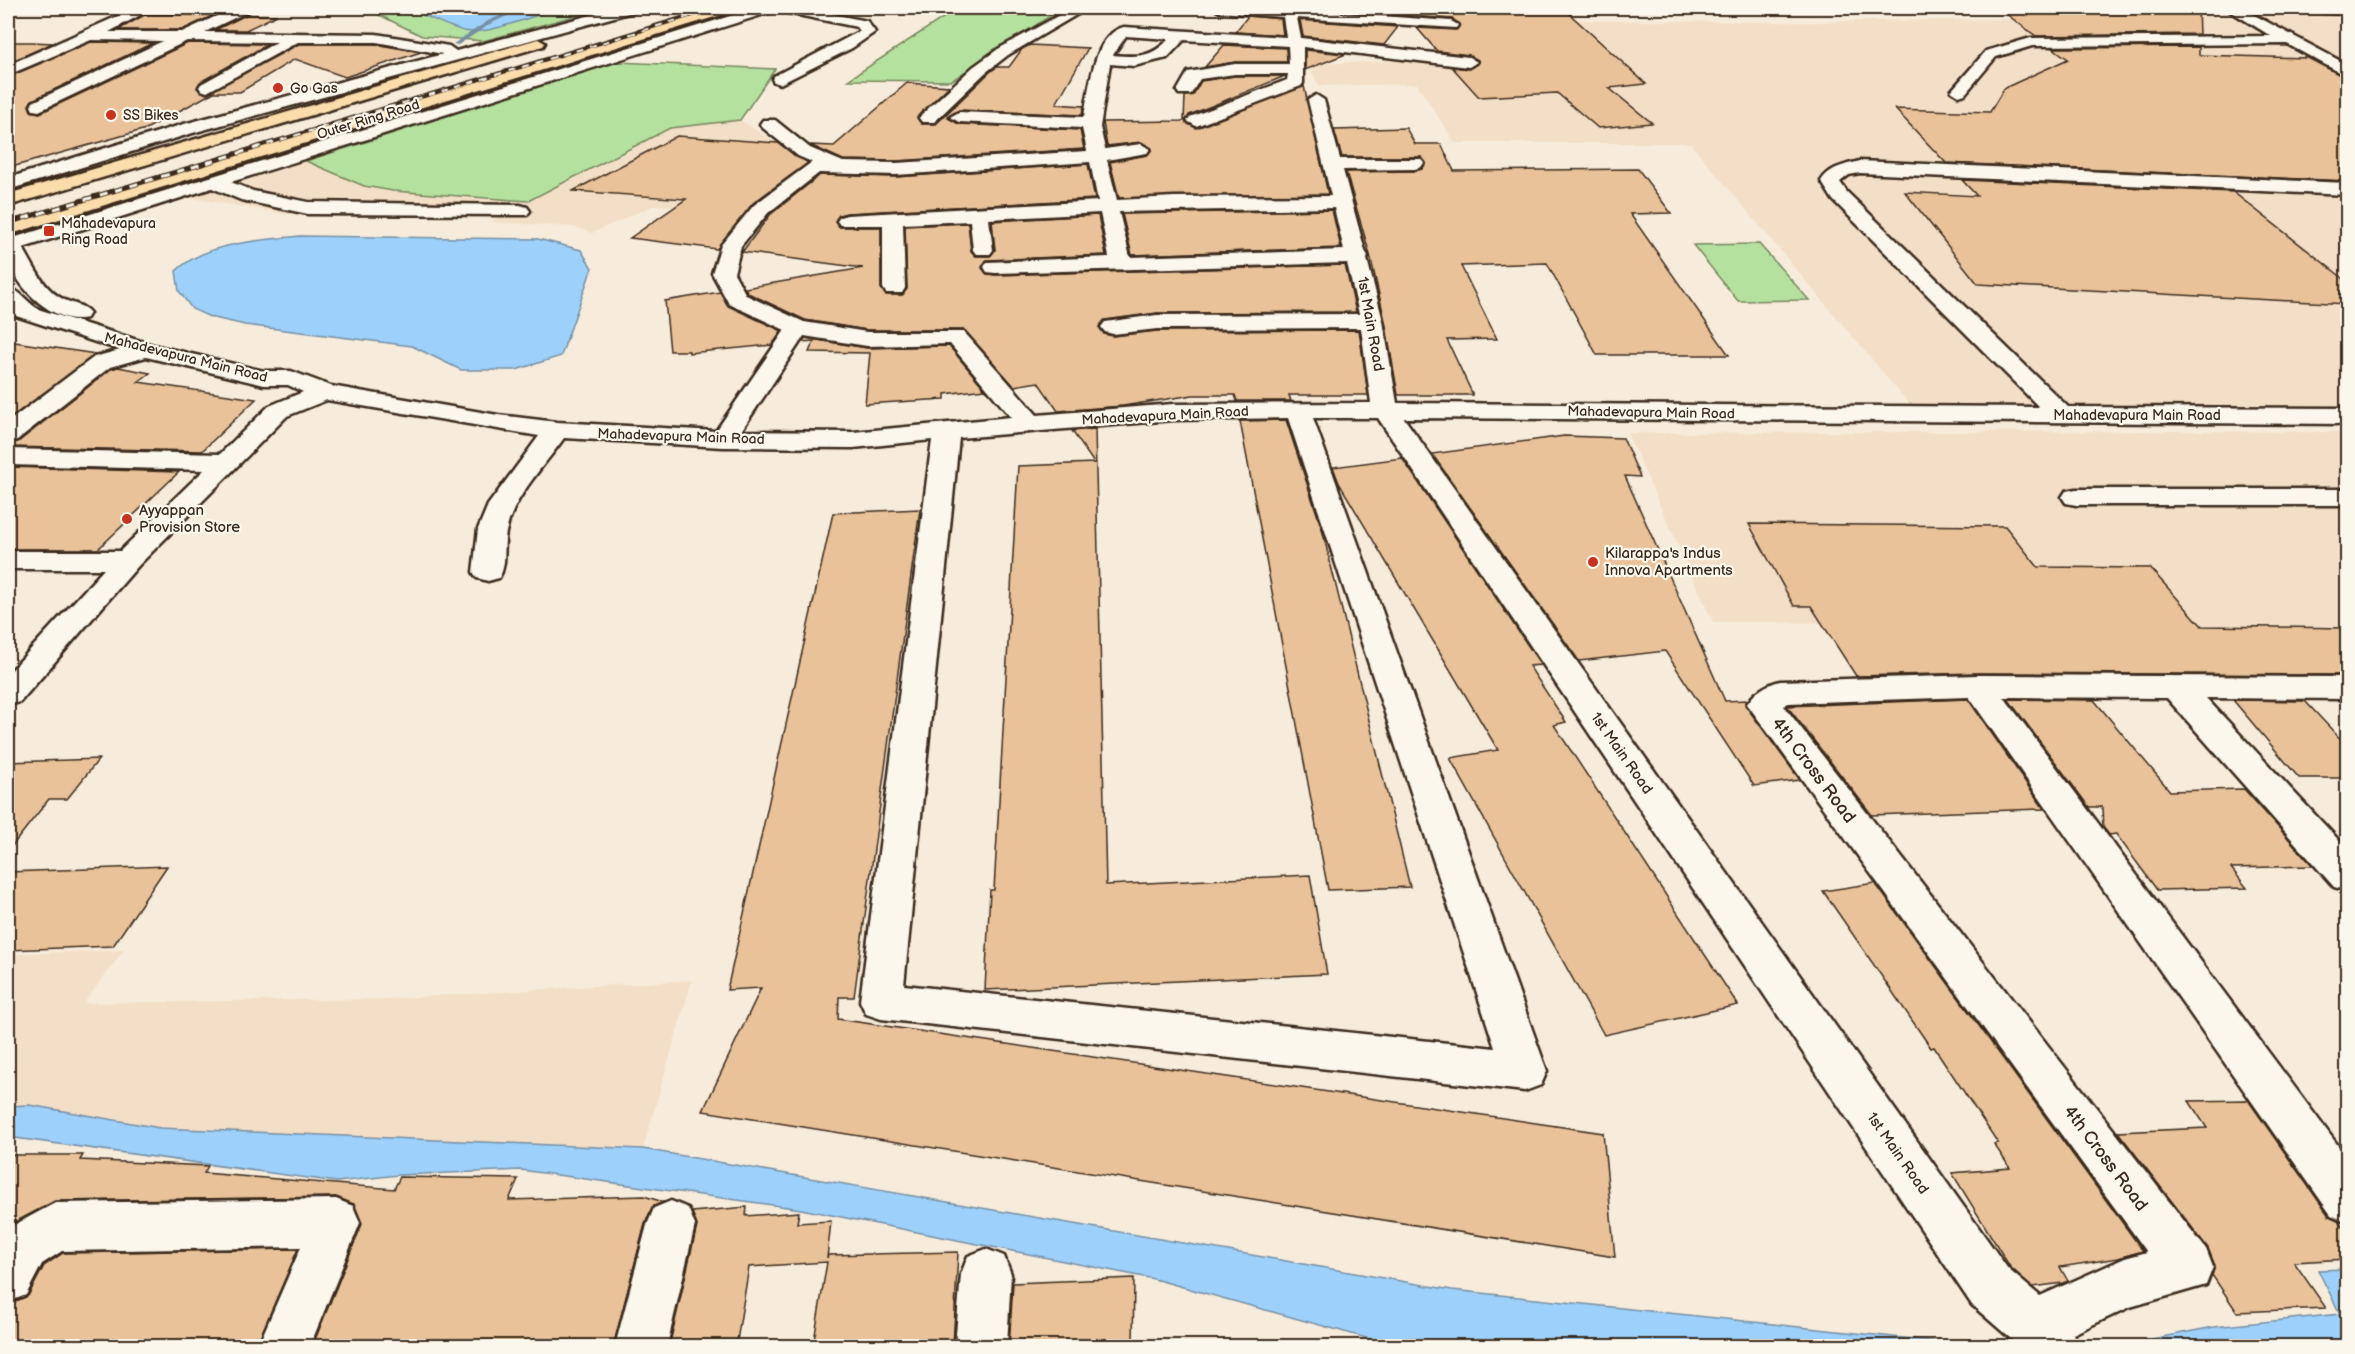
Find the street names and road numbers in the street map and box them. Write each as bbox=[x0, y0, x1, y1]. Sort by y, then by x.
street label: Outer Ring Road bbox=[315, 96, 421, 143]
street label: 1st Main Road bbox=[1353, 275, 1388, 373]
street label: Mahadevapura Main Road bbox=[103, 329, 269, 386]
street label: Mahadevapura Main Road bbox=[1081, 403, 1249, 428]
street label: Mahadevapura Main Road bbox=[1567, 403, 1735, 422]
street label: Mahadevapura Main Road bbox=[2053, 407, 2221, 424]
street label: Mahadevapura Main Road bbox=[597, 425, 765, 448]
street label: 1st Main Road bbox=[1586, 709, 1657, 798]
street label: 4th Cross Road bbox=[1767, 713, 1860, 827]
street label: 4th Cross Road bbox=[2059, 1101, 2152, 1215]
street label: 1st Main Road bbox=[1862, 1109, 1933, 1198]

